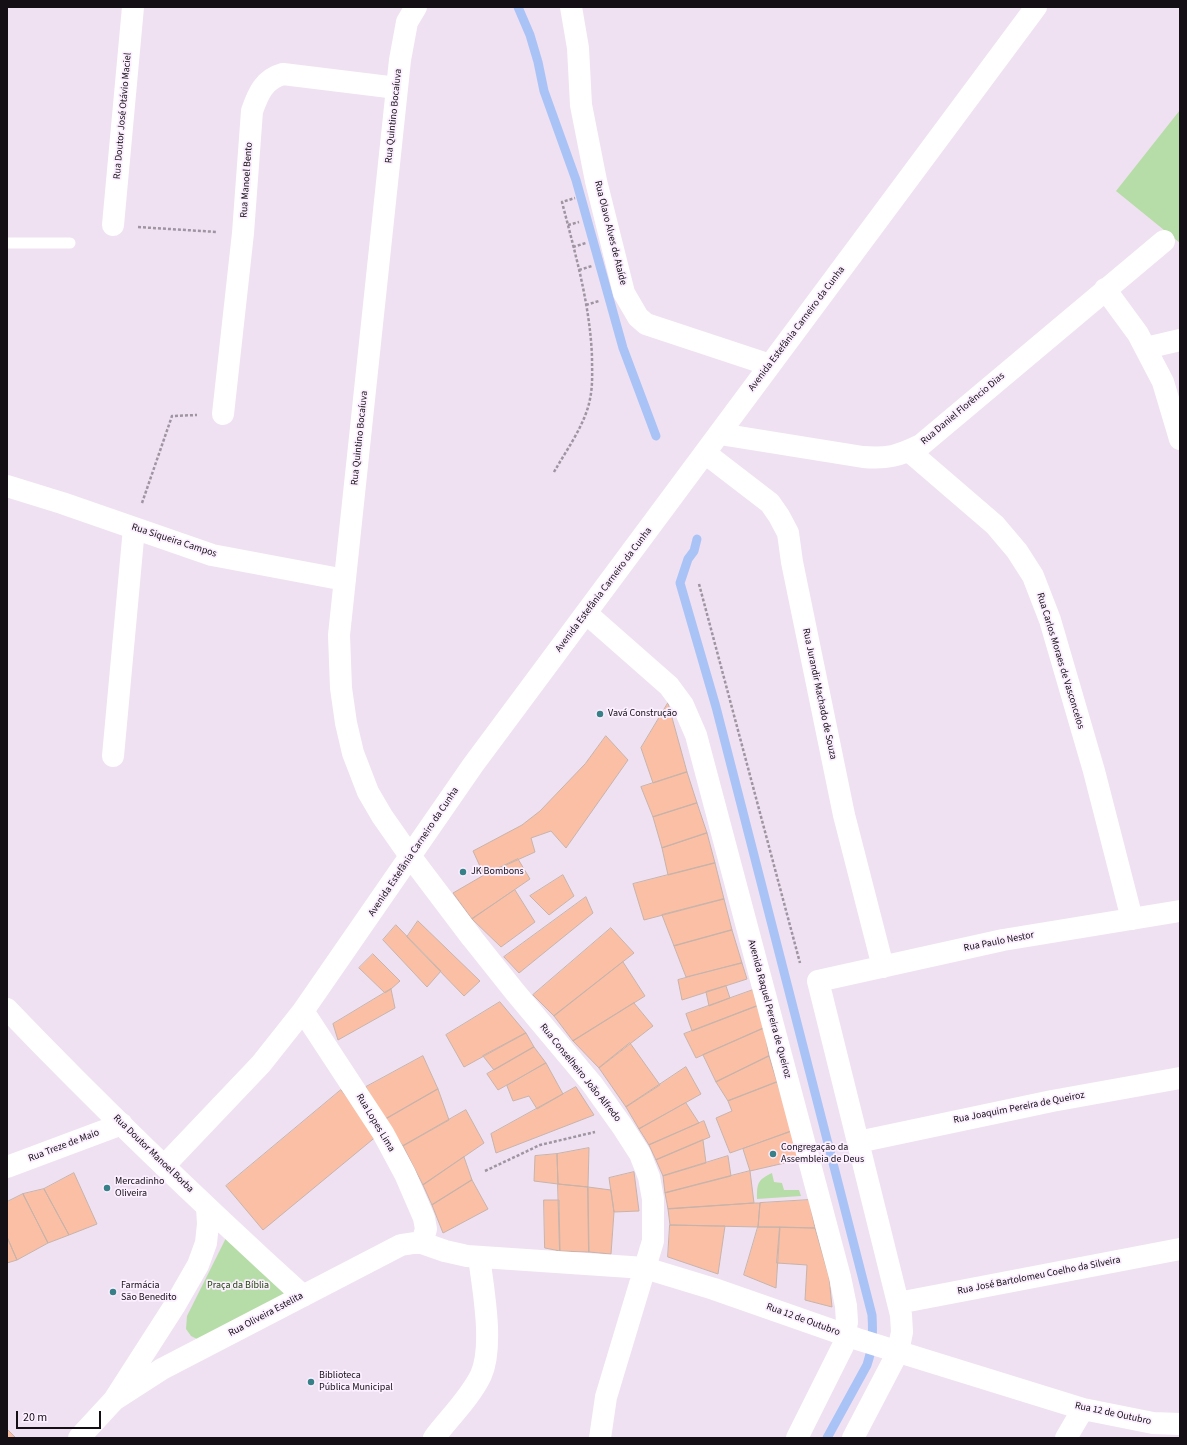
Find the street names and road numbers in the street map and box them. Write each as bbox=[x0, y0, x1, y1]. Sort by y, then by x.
street label: Rua Doutor José Otávio Maciel bbox=[111, 52, 135, 180]
street label: Rua Quintino Bocaíuva bbox=[383, 68, 405, 164]
street label: Rua Manoel Bento bbox=[238, 142, 256, 218]
street label: Rua Olavo Alves de Ataíde bbox=[591, 180, 629, 286]
street label: Avenida Estefânia Carneiro da Cunha bbox=[746, 264, 848, 394]
street label: Rua Daniel Florêncio Dias bbox=[919, 370, 1007, 448]
street label: Rua Quintino Bocaíuva bbox=[349, 390, 371, 486]
street label: Rua Siqueira Campos bbox=[130, 522, 218, 560]
street label: Avenida Estefânia Carneiro da Cunha bbox=[553, 525, 655, 655]
street label: Rua Carlos Moraes de Vasconcelos bbox=[1034, 591, 1086, 731]
street label: Rua Jurandir Machado de Souza bbox=[799, 627, 839, 761]
street label: Avenida Estefânia Carneiro da Cunha bbox=[366, 785, 462, 919]
street label: Rua Paulo Nestor bbox=[963, 929, 1035, 955]
street label: Avenida Raquel Pereira de Queiroz bbox=[745, 938, 793, 1080]
street label: Rua Conselheiro João Alfredo bbox=[537, 1021, 623, 1125]
street label: Rua Joaquim Pereira de Queiroz bbox=[952, 1089, 1086, 1127]
street label: Rua Lopes Lima bbox=[353, 1092, 397, 1154]
street label: Rua Doutor Manoel Borba bbox=[110, 1112, 196, 1196]
street label: Rua Treze de Maio bbox=[27, 1127, 101, 1165]
street label: Rua José Bartolomeu Coelho da Silveira bbox=[956, 1254, 1122, 1298]
street label: Rua Oliveira Estelita bbox=[227, 1290, 305, 1340]
street label: Rua 12 de Outubro bbox=[764, 1301, 842, 1339]
street label: Rua 12 de Outubro bbox=[1074, 1400, 1152, 1428]

